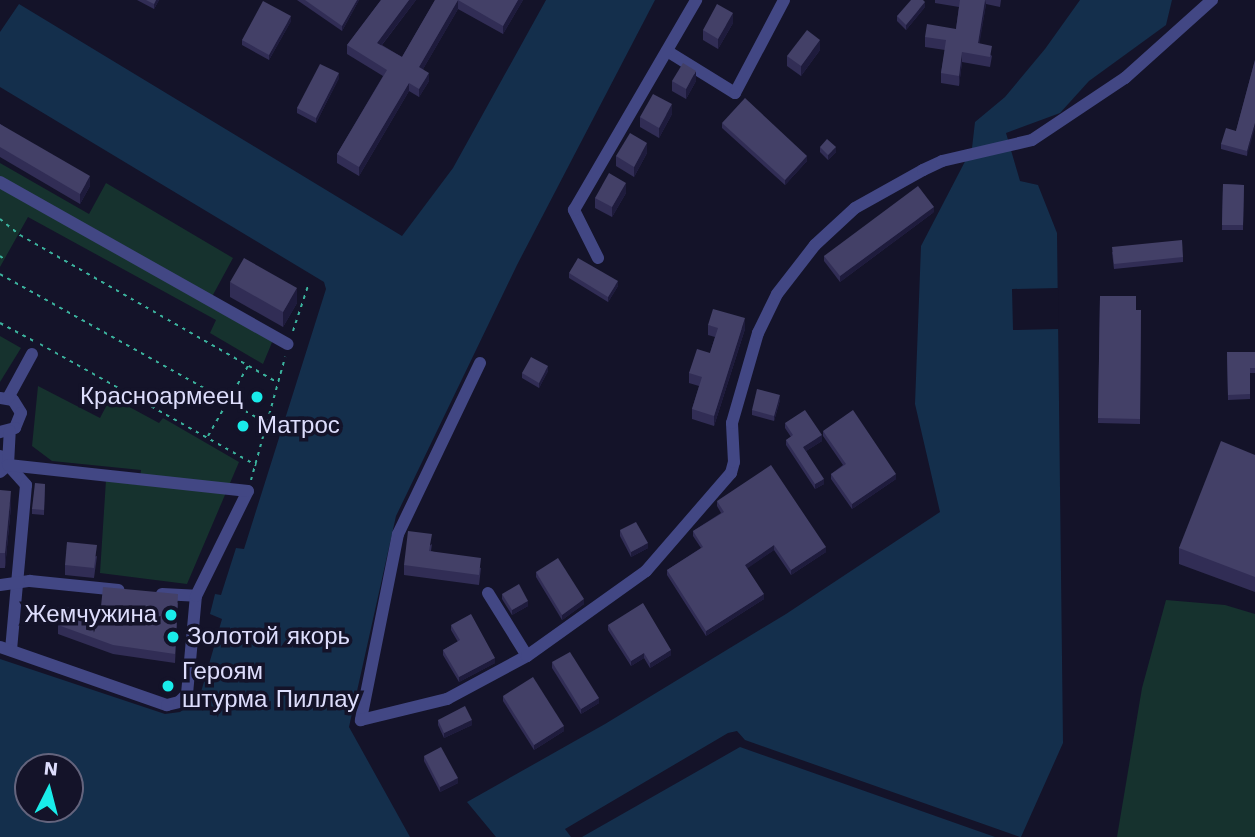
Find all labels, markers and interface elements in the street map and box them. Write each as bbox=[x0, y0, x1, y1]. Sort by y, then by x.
place label: Красноармеец bbox=[80, 383, 243, 411]
marker: Красноармеец bbox=[249, 389, 265, 405]
place label: Матрос bbox=[257, 412, 340, 440]
marker: Матрос bbox=[235, 418, 251, 434]
place label: Жемчужина bbox=[24, 601, 157, 629]
marker: Жемчужина bbox=[163, 607, 179, 623]
place label: Золотой якорь bbox=[187, 623, 350, 651]
marker: Золотой якорь bbox=[165, 629, 181, 645]
place label: Героям штурма Пиллау bbox=[182, 658, 359, 714]
marker: Героям штурма Пиллау bbox=[160, 678, 176, 694]
north arrow bbox=[14, 753, 84, 823]
text: N bbox=[43, 756, 59, 781]

